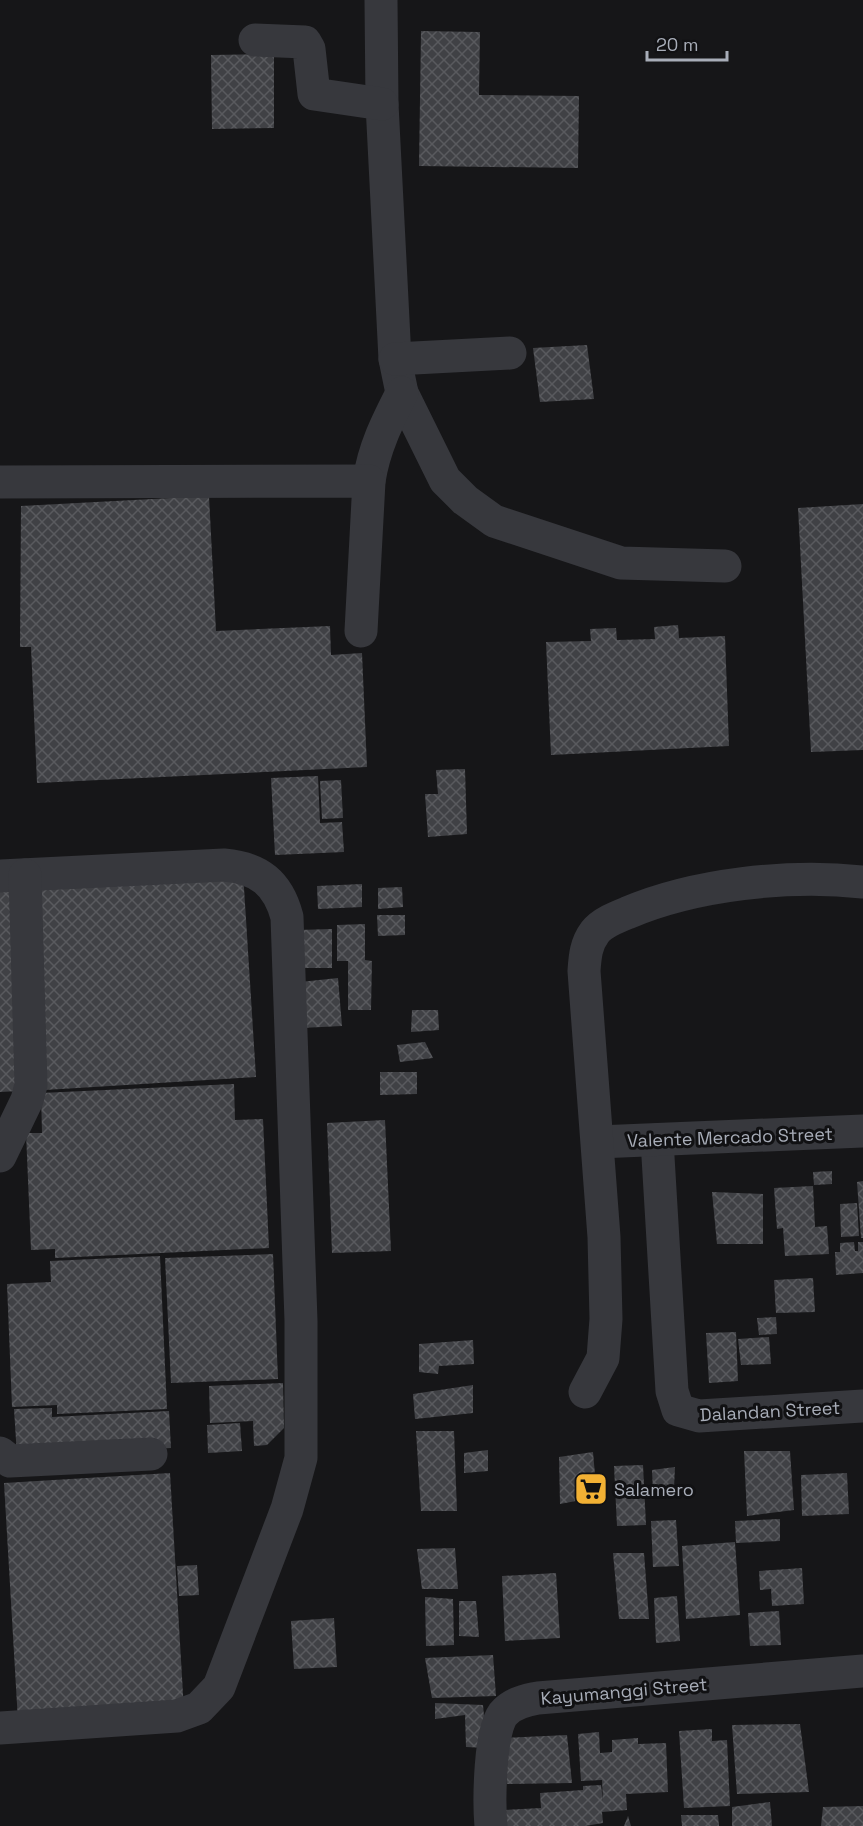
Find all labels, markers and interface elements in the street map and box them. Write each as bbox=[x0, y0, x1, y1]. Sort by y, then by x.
scale bar bbox=[647, 24, 726, 62]
text: 20 m bbox=[656, 33, 699, 56]
street label: Valente Mercado Street bbox=[627, 1122, 833, 1152]
street label: Dalandan Street bbox=[699, 1396, 841, 1426]
supermarket icon: Salamero bbox=[573, 1471, 609, 1507]
place label: Salamero bbox=[614, 1478, 694, 1501]
street label: Kayumanggi Street bbox=[540, 1672, 708, 1710]

